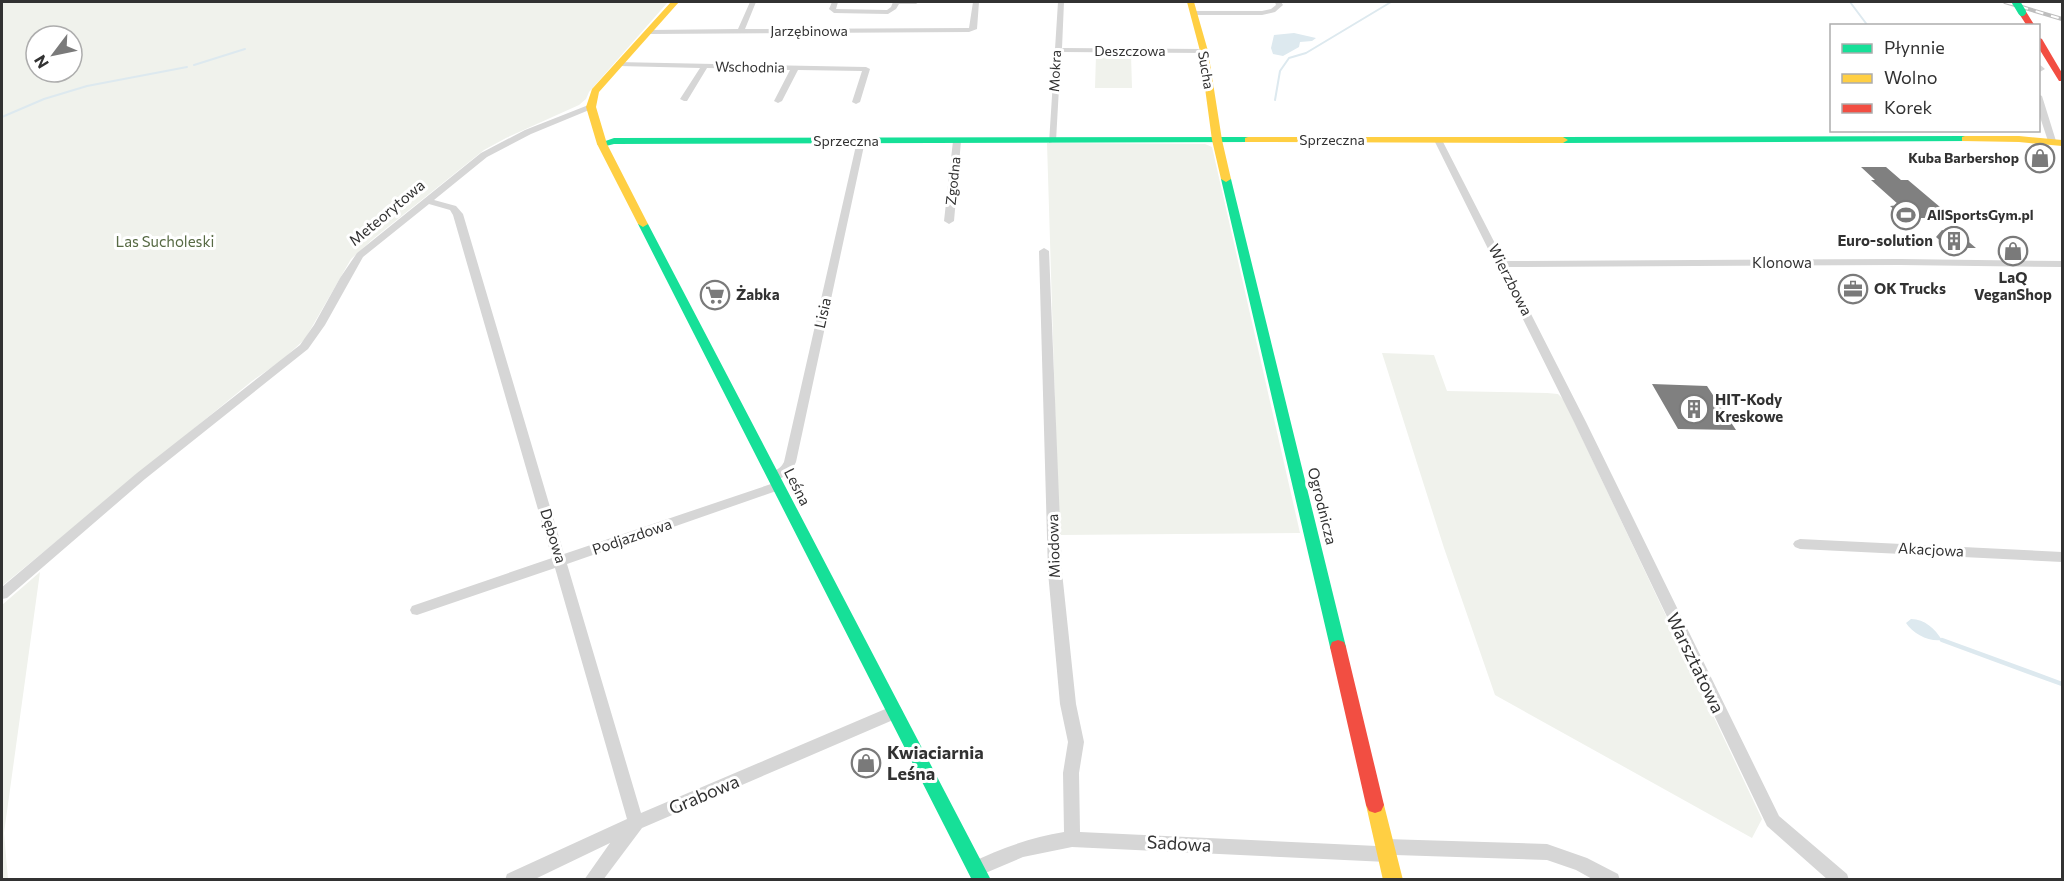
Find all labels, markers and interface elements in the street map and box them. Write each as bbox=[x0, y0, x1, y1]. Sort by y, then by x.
street label: Jarzębinowa bbox=[770, 22, 848, 39]
north arrow bbox=[24, 24, 84, 84]
legend bbox=[1830, 24, 2040, 132]
text: Płynnie bbox=[1884, 36, 1945, 58]
street label: Deszczowa bbox=[1094, 42, 1166, 59]
street label: Mokra bbox=[1045, 50, 1064, 92]
street label: Sucha bbox=[1195, 50, 1218, 90]
text: N bbox=[30, 52, 52, 72]
street label: Wschodnia bbox=[715, 57, 785, 76]
text: Wolno bbox=[1884, 66, 1938, 88]
text: Korek bbox=[1884, 96, 1933, 118]
street label: Sprzeczna bbox=[1299, 131, 1365, 148]
street label: Sprzeczna bbox=[813, 132, 879, 149]
shop icon: Kuba Barbershop bbox=[2024, 142, 2056, 174]
place label: Kuba Barbershop bbox=[1908, 149, 2019, 166]
street label: Zgodna bbox=[942, 156, 963, 206]
street label: Meteorytowa bbox=[345, 175, 428, 249]
sports icon: AllSportsGym.pl bbox=[1890, 199, 1922, 231]
place label: AllSportsGym.pl bbox=[1927, 206, 2034, 223]
building icon: Euro-solution bbox=[1938, 225, 1970, 257]
place label: Euro-solution bbox=[1837, 231, 1933, 249]
park label: Las Sucholeski bbox=[116, 232, 214, 250]
shop icon: LaQ VeganShop bbox=[1997, 235, 2029, 267]
street label: Wierzbowa bbox=[1485, 241, 1537, 318]
street label: Klonowa bbox=[1752, 253, 1812, 271]
place label: LaQ VeganShop bbox=[1974, 268, 2052, 303]
office icon: OK Trucks bbox=[1837, 273, 1869, 305]
supermarket icon: Żabka bbox=[699, 279, 731, 311]
place label: OK Trucks bbox=[1874, 279, 1946, 297]
place label: Żabka bbox=[736, 285, 780, 303]
street label: Lisia bbox=[810, 296, 834, 330]
place label: HIT-Kody Kreskowe bbox=[1715, 390, 1783, 425]
building icon: HIT-Kody Kreskowe bbox=[1678, 393, 1710, 425]
street label: Leśna bbox=[781, 465, 815, 508]
street label: Ogrodnicza bbox=[1305, 465, 1341, 546]
street label: Dębowa bbox=[537, 506, 571, 565]
street label: Podjazdowa bbox=[590, 514, 674, 558]
street label: Miodowa bbox=[1043, 514, 1063, 578]
street label: Akacjowa bbox=[1898, 538, 1964, 560]
street label: Warsztatowa bbox=[1662, 609, 1730, 716]
place label: Kwiaciarnia Leśna bbox=[887, 741, 984, 784]
shop icon: Kwiaciarnia Leśna bbox=[850, 747, 882, 779]
street label: Grabowa bbox=[665, 769, 742, 819]
street label: Sadowa bbox=[1146, 830, 1212, 856]

